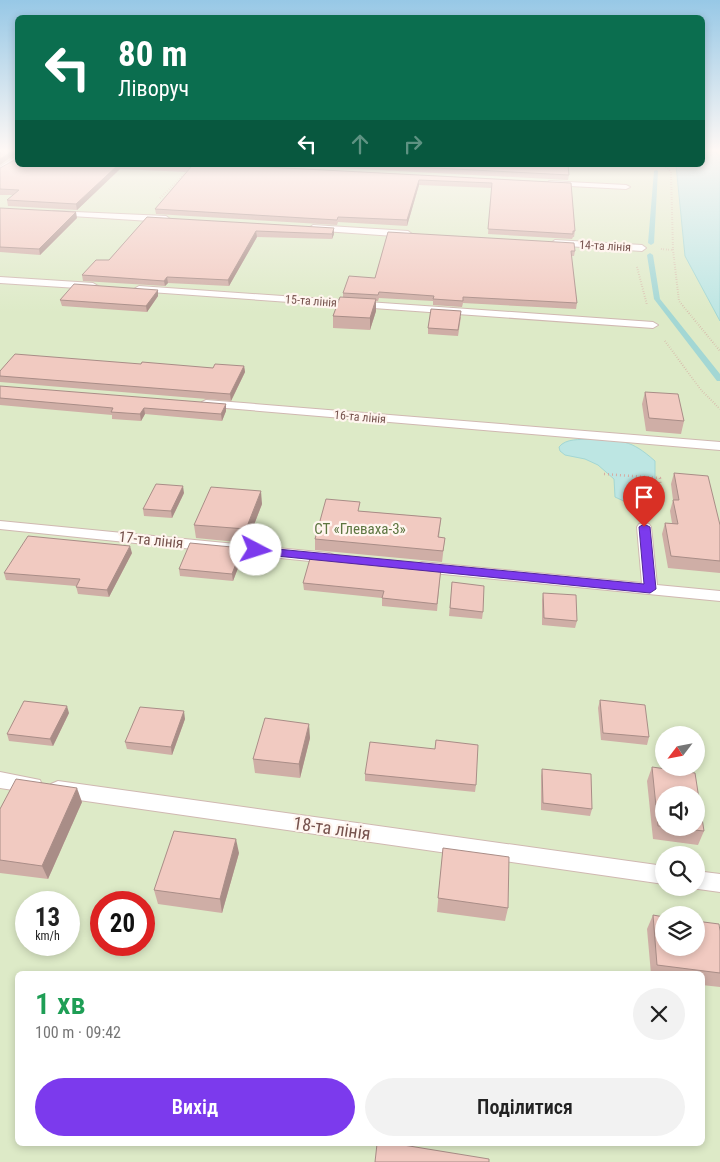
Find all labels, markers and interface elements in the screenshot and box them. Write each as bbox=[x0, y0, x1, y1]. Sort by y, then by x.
text: 80 m bbox=[118, 34, 187, 75]
icon: left bbox=[35, 35, 100, 100]
text: Ліворуч bbox=[118, 76, 189, 101]
icon: left bbox=[293, 130, 321, 158]
icon: ahead bbox=[346, 130, 374, 158]
icon: right bbox=[399, 130, 427, 158]
street label: 14-та лінія bbox=[579, 238, 631, 254]
street label: 15-та лінія bbox=[285, 292, 337, 310]
street label: 16-та лінія bbox=[334, 408, 386, 426]
pin bbox=[623, 476, 665, 527]
icon: arrive bbox=[630, 483, 658, 511]
park label: СТ «Глеваха-3» bbox=[314, 520, 406, 538]
position arrow bbox=[229, 523, 281, 575]
street label: 17-та лінія bbox=[118, 528, 184, 552]
north arrow bbox=[655, 726, 705, 776]
map controls bbox=[655, 726, 705, 956]
button: sound bbox=[655, 786, 705, 836]
street label: 18-та лінія bbox=[292, 812, 372, 844]
button: search bbox=[655, 846, 705, 896]
speed limit sign: 20 bbox=[90, 891, 155, 956]
text: 13 bbox=[35, 903, 60, 932]
button: layers bbox=[655, 906, 705, 956]
text: km/h bbox=[35, 929, 60, 943]
text: 1 хв bbox=[35, 986, 85, 1021]
button: close bbox=[633, 988, 685, 1040]
text: 100 m · 09:42 bbox=[35, 1023, 121, 1042]
button: Вихід bbox=[35, 1078, 355, 1136]
button: Поділитися bbox=[365, 1078, 685, 1136]

